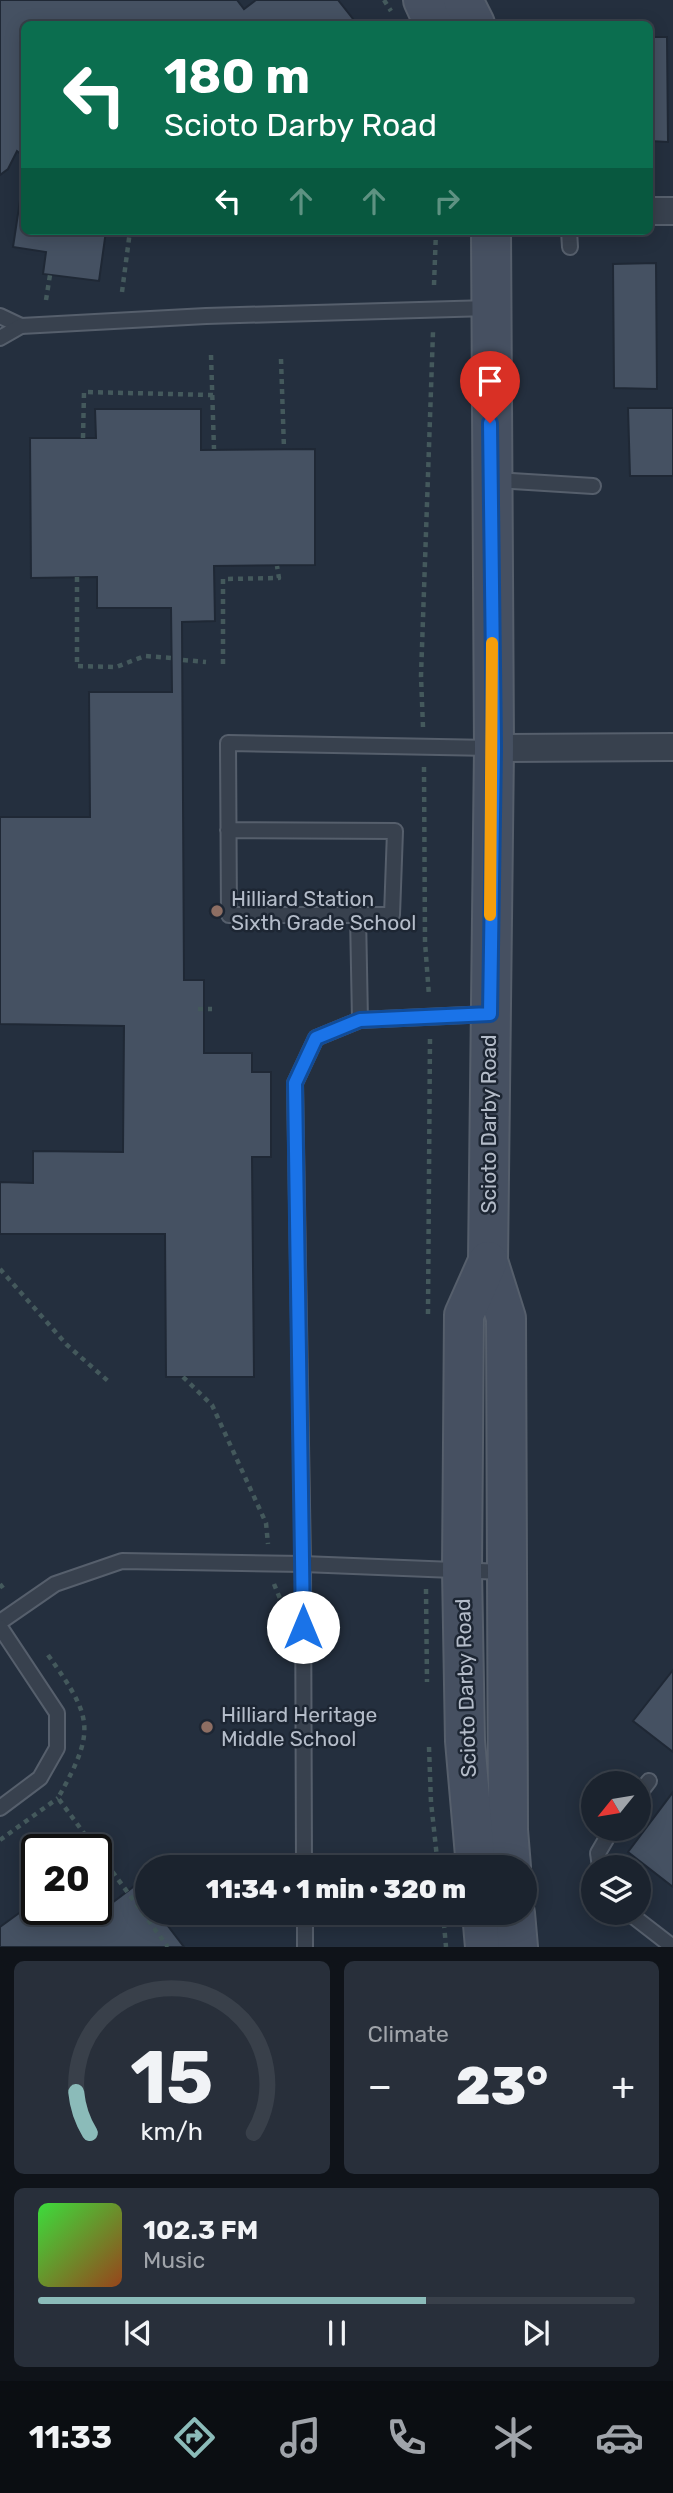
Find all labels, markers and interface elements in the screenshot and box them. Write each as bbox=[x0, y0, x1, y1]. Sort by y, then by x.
text: 180 m bbox=[164, 47, 310, 105]
icon: left bbox=[49, 49, 140, 140]
text: Scioto Darby Road bbox=[164, 106, 437, 144]
icon: left bbox=[209, 182, 247, 220]
icon: ahead bbox=[282, 182, 320, 220]
icon: ahead bbox=[355, 182, 393, 220]
icon: right bbox=[428, 182, 466, 220]
pin bbox=[460, 351, 520, 423]
icon: arrive bbox=[471, 362, 509, 400]
place label: Hilliard Station Sixth Grade School bbox=[231, 886, 416, 935]
marker: Hilliard Station Sixth Grade School bbox=[209, 903, 225, 919]
street label: Scioto Darby Road bbox=[476, 1034, 501, 1214]
position arrow bbox=[266, 1590, 340, 1664]
street label: Scioto Darby Road bbox=[450, 1598, 481, 1778]
place label: Hilliard Heritage Middle School bbox=[221, 1702, 377, 1751]
marker: Hilliard Heritage Middle School bbox=[199, 1719, 215, 1735]
north arrow bbox=[581, 1771, 651, 1841]
map controls bbox=[581, 1771, 651, 1925]
speed limit sign: 20 bbox=[21, 1834, 112, 1925]
button: layers bbox=[581, 1855, 651, 1925]
text: 11:34 · 1 min · 320 m bbox=[206, 1874, 466, 1905]
text: Climate bbox=[368, 2020, 449, 2048]
text: 15 bbox=[130, 2036, 213, 2122]
text: 23° bbox=[455, 2055, 548, 2117]
text: − bbox=[368, 2063, 392, 2109]
text: + bbox=[611, 2063, 635, 2109]
text: km/h bbox=[141, 2117, 203, 2146]
text: 102.3 FM bbox=[143, 2215, 258, 2246]
text: Music bbox=[143, 2246, 205, 2274]
icon: previous bbox=[119, 2314, 157, 2352]
icon: pause bbox=[318, 2314, 356, 2352]
icon: next bbox=[517, 2314, 555, 2352]
icon: directions bbox=[170, 2413, 219, 2462]
icon: music bbox=[276, 2413, 325, 2462]
icon: phone bbox=[382, 2413, 431, 2462]
icon: climate bbox=[489, 2413, 538, 2462]
icon: car bbox=[595, 2413, 644, 2462]
text: 11:33 bbox=[29, 2418, 112, 2456]

